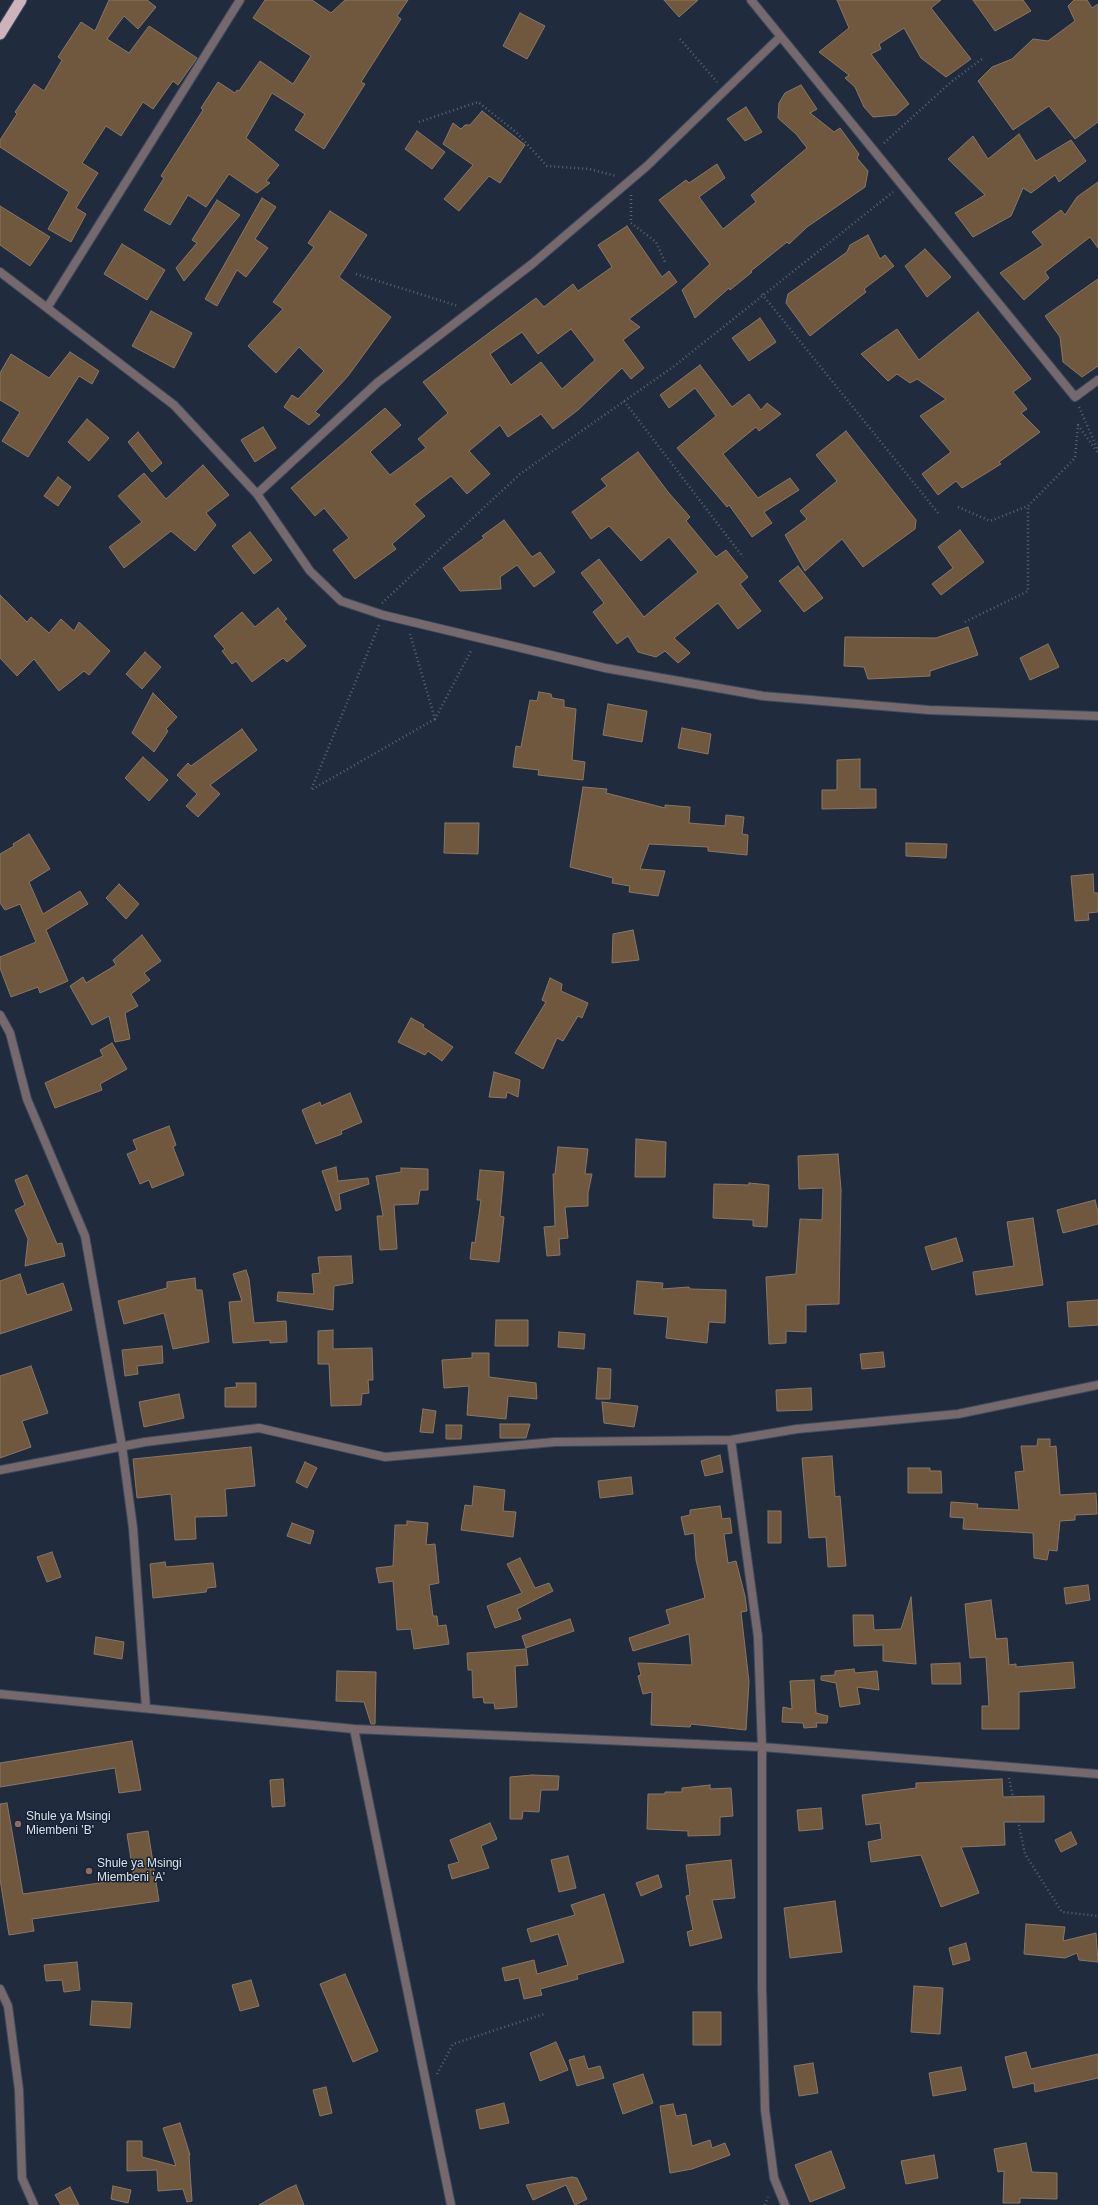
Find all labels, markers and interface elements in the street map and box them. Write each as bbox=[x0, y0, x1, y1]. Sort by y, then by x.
place label: Shule ya Msingi Miembeni 'B' bbox=[26, 1810, 111, 1838]
marker: Shule ya Msingi Miembeni 'B' bbox=[13, 1819, 23, 1829]
place label: Shule ya Msingi Miembeni 'A' bbox=[97, 1857, 182, 1885]
marker: Shule ya Msingi Miembeni 'A' bbox=[84, 1866, 94, 1876]

